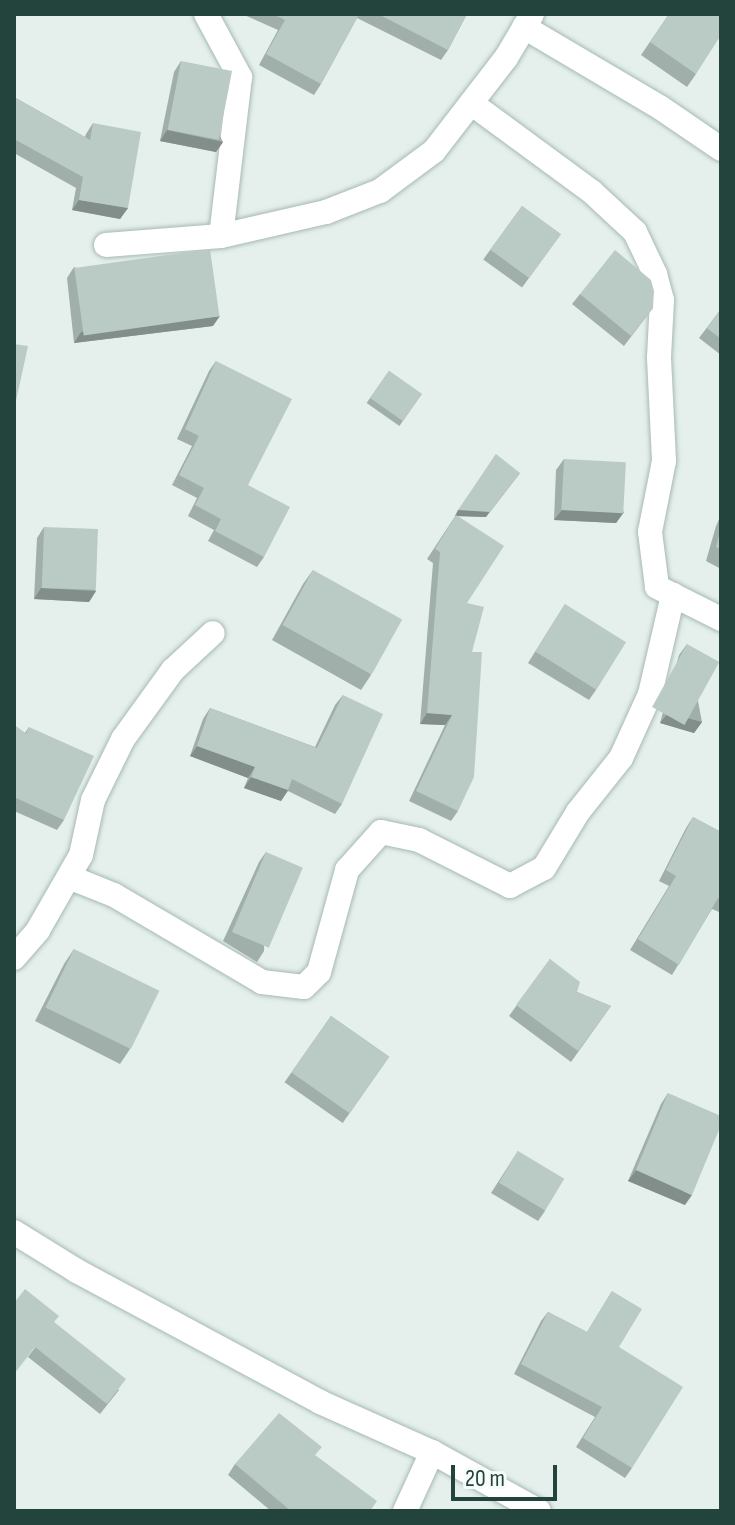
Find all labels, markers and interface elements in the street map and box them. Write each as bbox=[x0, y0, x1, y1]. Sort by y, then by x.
scale bar bbox=[455, 1449, 561, 1499]
text: 20 m bbox=[465, 1464, 505, 1493]

